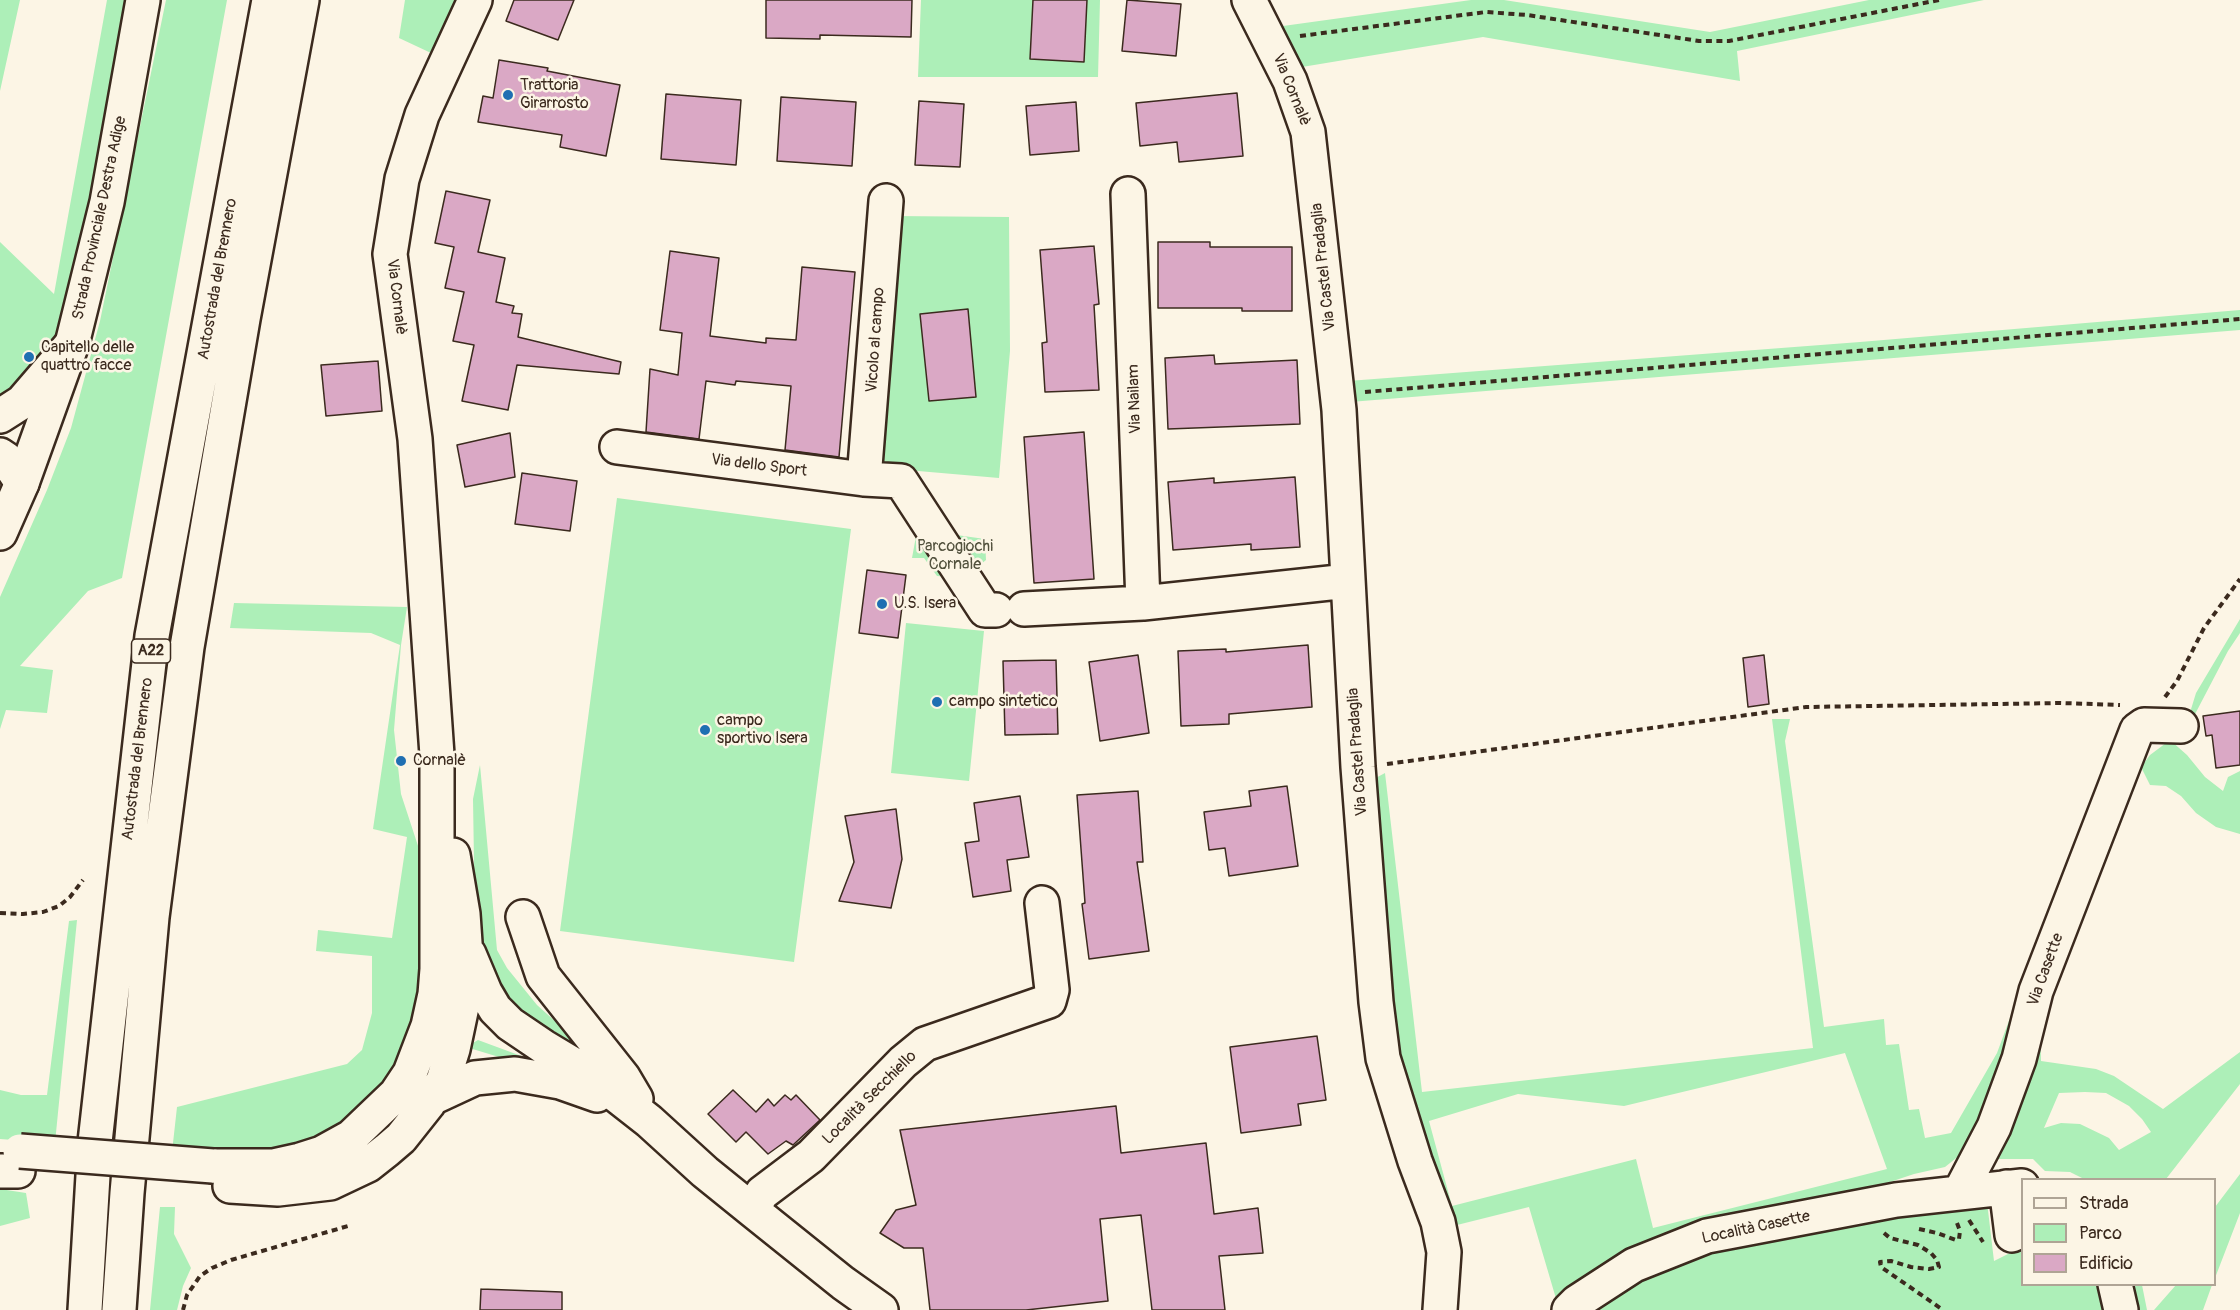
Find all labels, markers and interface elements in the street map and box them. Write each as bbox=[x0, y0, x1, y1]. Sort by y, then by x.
street label: Via Cornalè bbox=[1268, 51, 1314, 129]
place label: Trattoria Girarrosto bbox=[520, 76, 588, 114]
marker: Trattoria Girarrosto bbox=[501, 88, 515, 102]
street label: Strada Provinciale Destra Adige bbox=[69, 114, 131, 322]
street label: Autostrada del Brennero bbox=[194, 197, 242, 361]
street label: Via Castel Pradaglia bbox=[1308, 202, 1340, 332]
street label: Via Cornalè bbox=[382, 258, 410, 336]
street label: Vicolo al campo bbox=[863, 287, 889, 393]
place label: Capitello delle quattro facce bbox=[41, 338, 134, 376]
marker: Capitello delle quattro facce bbox=[22, 350, 36, 364]
street label: Via Nailam bbox=[1124, 364, 1146, 434]
street label: Via dello Sport bbox=[710, 451, 808, 481]
park label: Parcogiochi Cornale bbox=[917, 537, 993, 575]
place label: U.S. Isera bbox=[894, 594, 956, 614]
marker: U.S. Isera bbox=[875, 597, 889, 611]
road number: A22 bbox=[132, 639, 170, 663]
street label: Autostrada del Brennero bbox=[119, 677, 157, 841]
street label: Via Castel Pradaglia bbox=[1344, 687, 1372, 817]
place label: campo sintetico bbox=[949, 692, 1057, 712]
marker: campo sintetico bbox=[930, 695, 944, 709]
place label: campo sportivo Isera bbox=[717, 711, 808, 749]
marker: campo sportivo Isera bbox=[698, 723, 712, 737]
place label: Cornalè bbox=[413, 751, 466, 771]
marker: Cornalè bbox=[394, 754, 408, 768]
street label: Via Casette bbox=[2024, 931, 2068, 1009]
street label: Località Secchiello bbox=[819, 1047, 921, 1149]
legend bbox=[2021, 1178, 2216, 1286]
text: Strada bbox=[2079, 1192, 2129, 1215]
street label: Località Casette bbox=[1700, 1207, 1812, 1249]
text: Parco bbox=[2079, 1222, 2122, 1245]
text: Edificio bbox=[2079, 1252, 2133, 1275]

